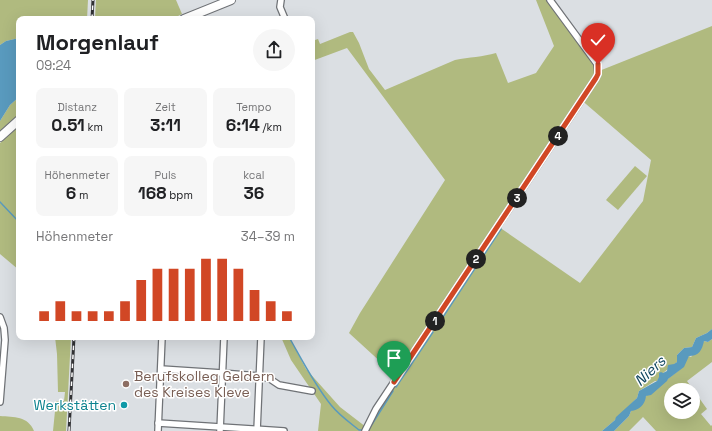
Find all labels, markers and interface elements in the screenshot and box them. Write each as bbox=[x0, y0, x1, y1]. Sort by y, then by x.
pin bbox=[581, 23, 615, 64]
text: Morgenlauf bbox=[36, 28, 159, 56]
button: share bbox=[253, 29, 295, 71]
icon: check bbox=[587, 29, 609, 51]
text: 09:24 bbox=[36, 57, 71, 74]
text: Distanz bbox=[57, 100, 97, 114]
text: Zeit bbox=[155, 100, 176, 114]
text: Tempo bbox=[236, 100, 271, 114]
text: 0.51 bbox=[51, 114, 85, 136]
text: 3:11 bbox=[150, 114, 181, 136]
text: 6:14 bbox=[226, 114, 260, 136]
text: km bbox=[85, 120, 103, 134]
text: /km bbox=[260, 120, 282, 134]
pin: 4 bbox=[548, 126, 568, 146]
text: 4 bbox=[555, 129, 562, 143]
text: Höhenmeter bbox=[45, 168, 110, 182]
text: Puls bbox=[155, 168, 176, 182]
text: kcal bbox=[243, 168, 264, 182]
text: 6 bbox=[66, 182, 76, 204]
text: 168 bbox=[138, 182, 166, 204]
text: 36 bbox=[243, 182, 264, 204]
text: m bbox=[76, 188, 89, 202]
text: bpm bbox=[166, 188, 193, 202]
pin: 3 bbox=[507, 188, 527, 208]
text: 3 bbox=[514, 191, 520, 205]
text: Höhenmeter bbox=[36, 228, 113, 245]
text: 34–39 m bbox=[241, 228, 295, 245]
pin: 2 bbox=[466, 249, 486, 269]
text: 2 bbox=[473, 252, 479, 266]
pin: 1 bbox=[425, 311, 445, 331]
text: 1 bbox=[433, 314, 437, 328]
pin bbox=[377, 341, 411, 382]
icon: arrive bbox=[383, 347, 405, 369]
water label: Niers bbox=[630, 351, 670, 390]
place label: Berufskolleg Geldern des Kreises Kleve bbox=[134, 367, 275, 401]
marker: Berufskolleg Geldern des Kreises Kleve bbox=[121, 379, 131, 389]
map controls bbox=[664, 383, 700, 419]
button: layers bbox=[664, 383, 700, 419]
place label: Werkstätten bbox=[34, 396, 116, 414]
marker: Werkstätten bbox=[119, 400, 129, 410]

